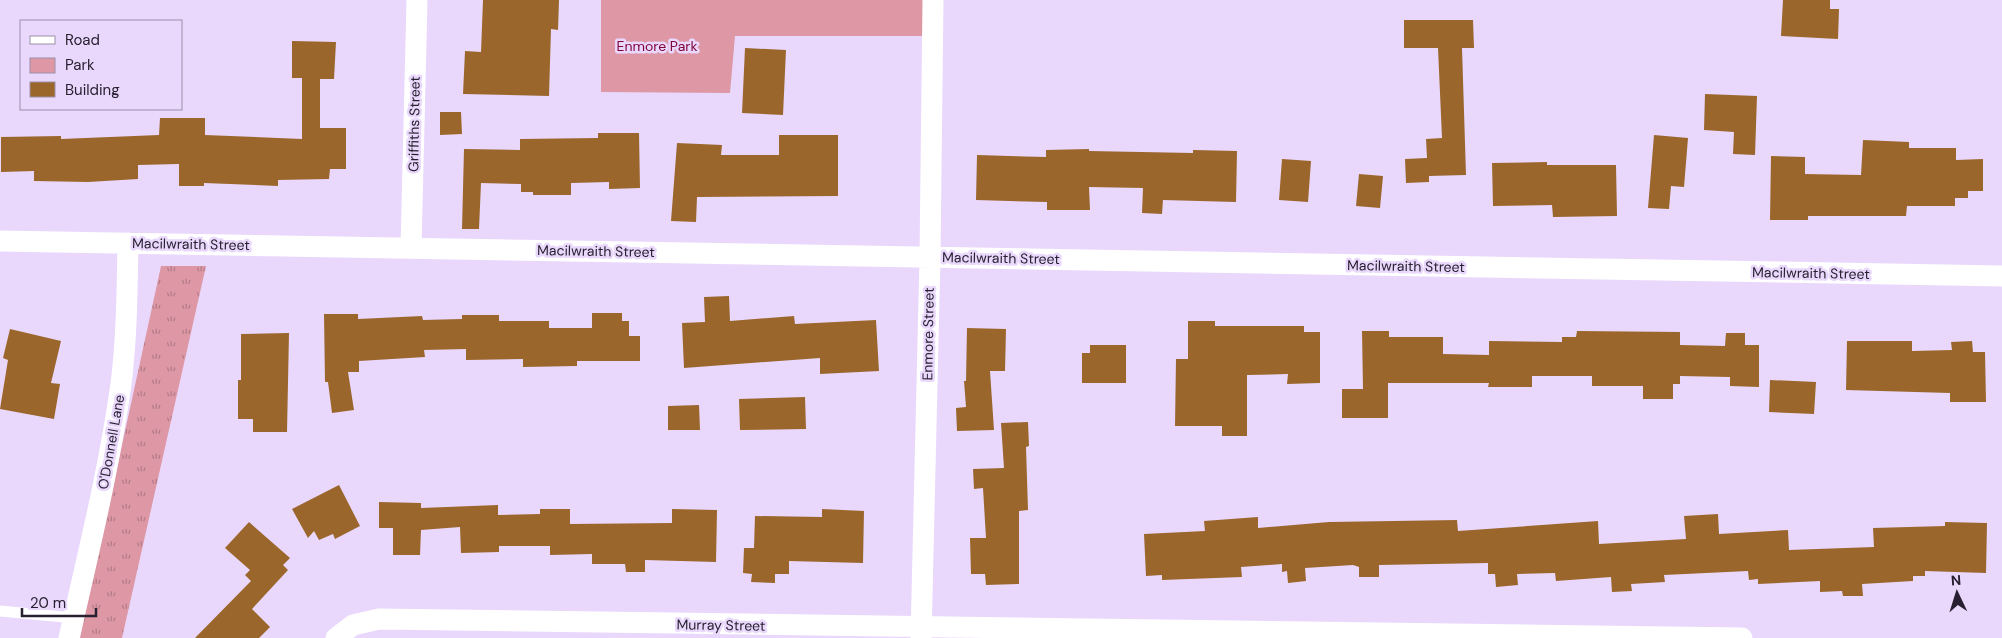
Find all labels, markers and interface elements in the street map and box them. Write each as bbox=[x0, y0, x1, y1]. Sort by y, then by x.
legend bbox=[20, 20, 182, 110]
text: Road bbox=[65, 30, 100, 50]
park label: Enmore Park bbox=[617, 37, 697, 55]
text: Park bbox=[65, 55, 95, 75]
street label: Griffiths Street bbox=[404, 76, 424, 172]
text: Building bbox=[65, 80, 120, 100]
street label: Macilwraith Street bbox=[132, 234, 250, 254]
street label: Macilwraith Street bbox=[537, 241, 655, 261]
street label: Macilwraith Street bbox=[942, 248, 1060, 268]
street label: Macilwraith Street bbox=[1347, 256, 1465, 276]
street label: Macilwraith Street bbox=[1752, 263, 1870, 283]
street label: Enmore Street bbox=[918, 287, 938, 381]
street label: O'Donnell Lane bbox=[94, 393, 128, 491]
north arrow bbox=[1932, 568, 1982, 618]
text: N bbox=[1950, 571, 1962, 589]
scale bar bbox=[22, 586, 96, 618]
text: 20 m bbox=[30, 593, 66, 613]
street label: Murray Street bbox=[676, 615, 766, 635]

